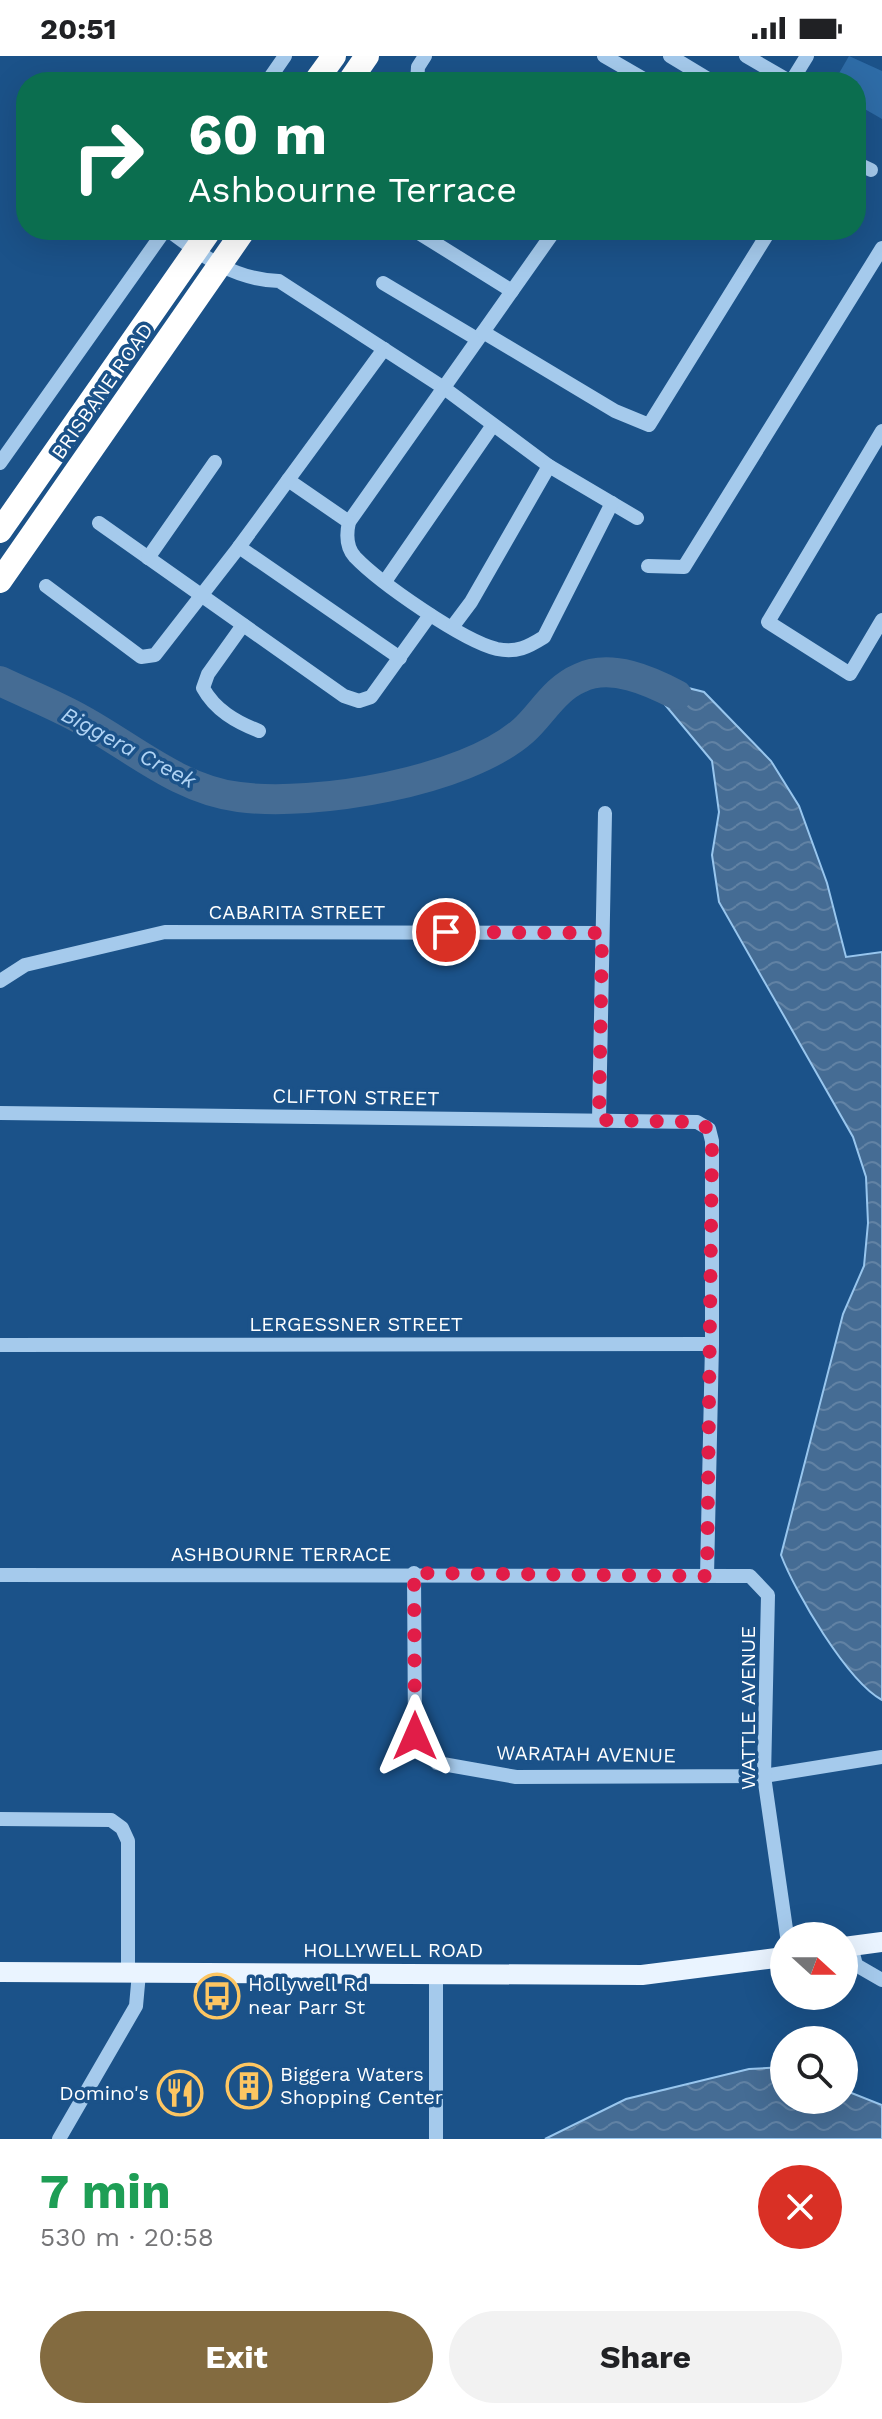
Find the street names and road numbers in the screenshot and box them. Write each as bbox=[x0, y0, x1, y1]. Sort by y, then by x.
street label: BRISBANE ROAD bbox=[46, 318, 158, 464]
street label: CABARITA STREET bbox=[209, 900, 385, 924]
street label: CLIFTON STREET bbox=[272, 1084, 440, 1110]
street label: LERGESSNER STREET bbox=[249, 1312, 463, 1336]
street label: ASHBOURNE TERRACE bbox=[171, 1542, 391, 1566]
street label: WATTLE AVENUE bbox=[736, 1626, 760, 1790]
street label: WARATAH AVENUE bbox=[496, 1740, 676, 1768]
street label: HOLLYWELL ROAD bbox=[303, 1938, 483, 1962]

